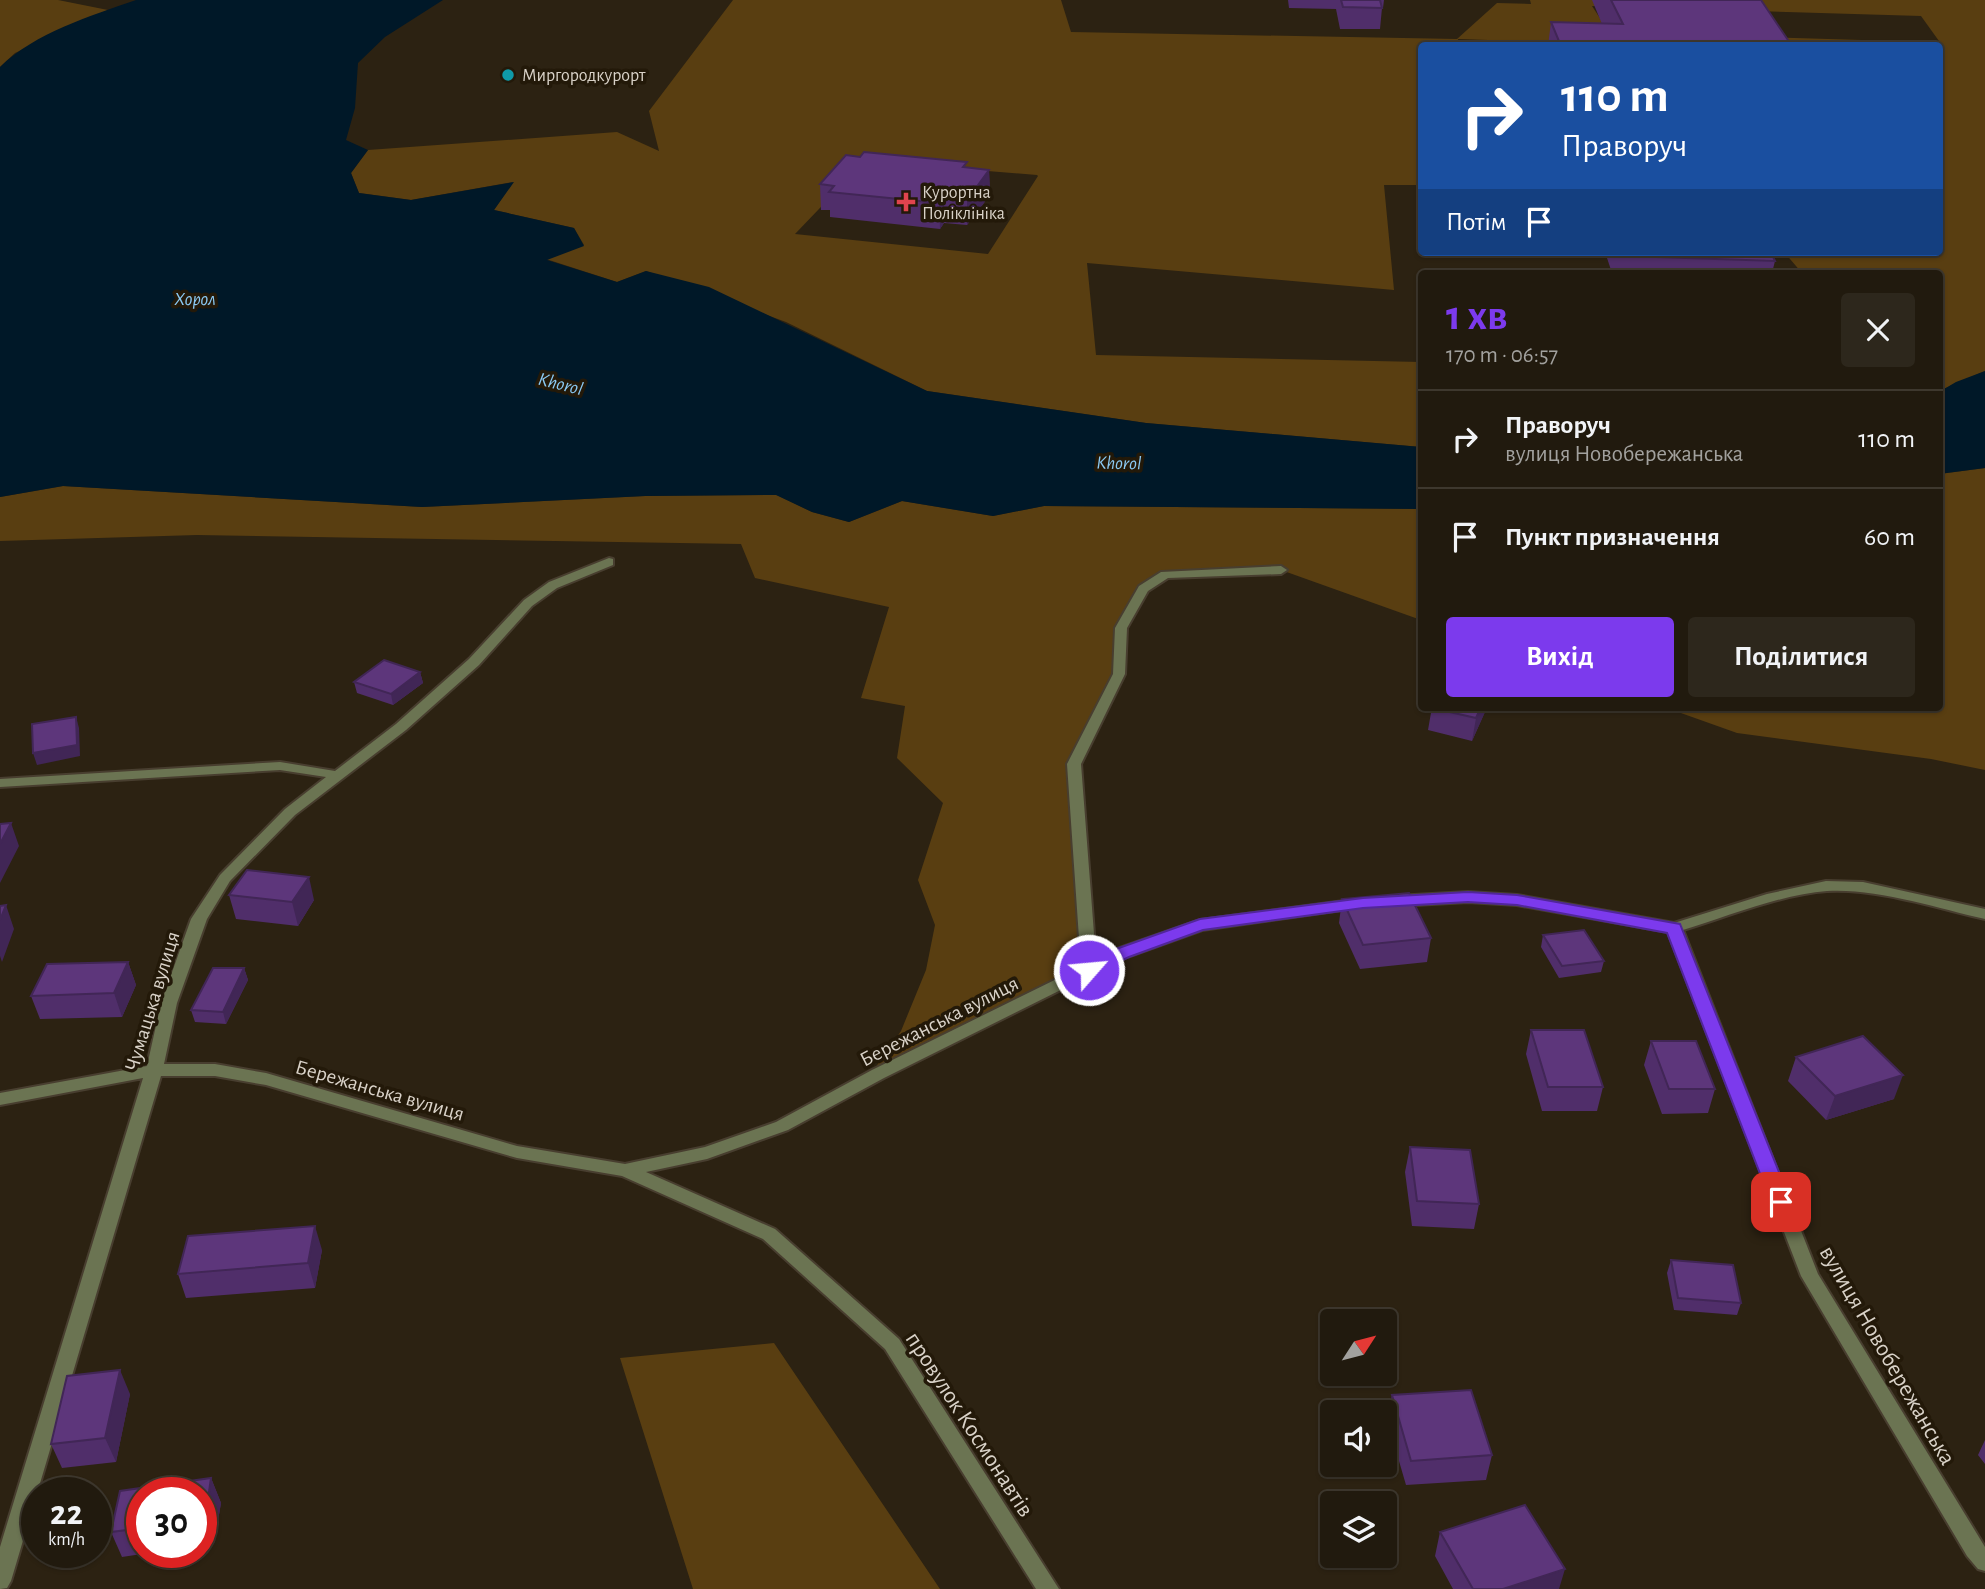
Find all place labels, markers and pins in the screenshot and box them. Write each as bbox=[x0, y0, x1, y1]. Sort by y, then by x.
marker: Миргородкурорт bbox=[500, 67, 516, 83]
place label: Миргородкурорт bbox=[522, 67, 646, 85]
place label: Курортна Поліклініка bbox=[922, 184, 1005, 223]
marker: Курортна Поліклініка bbox=[896, 192, 916, 212]
pin bbox=[1751, 1172, 1811, 1232]

